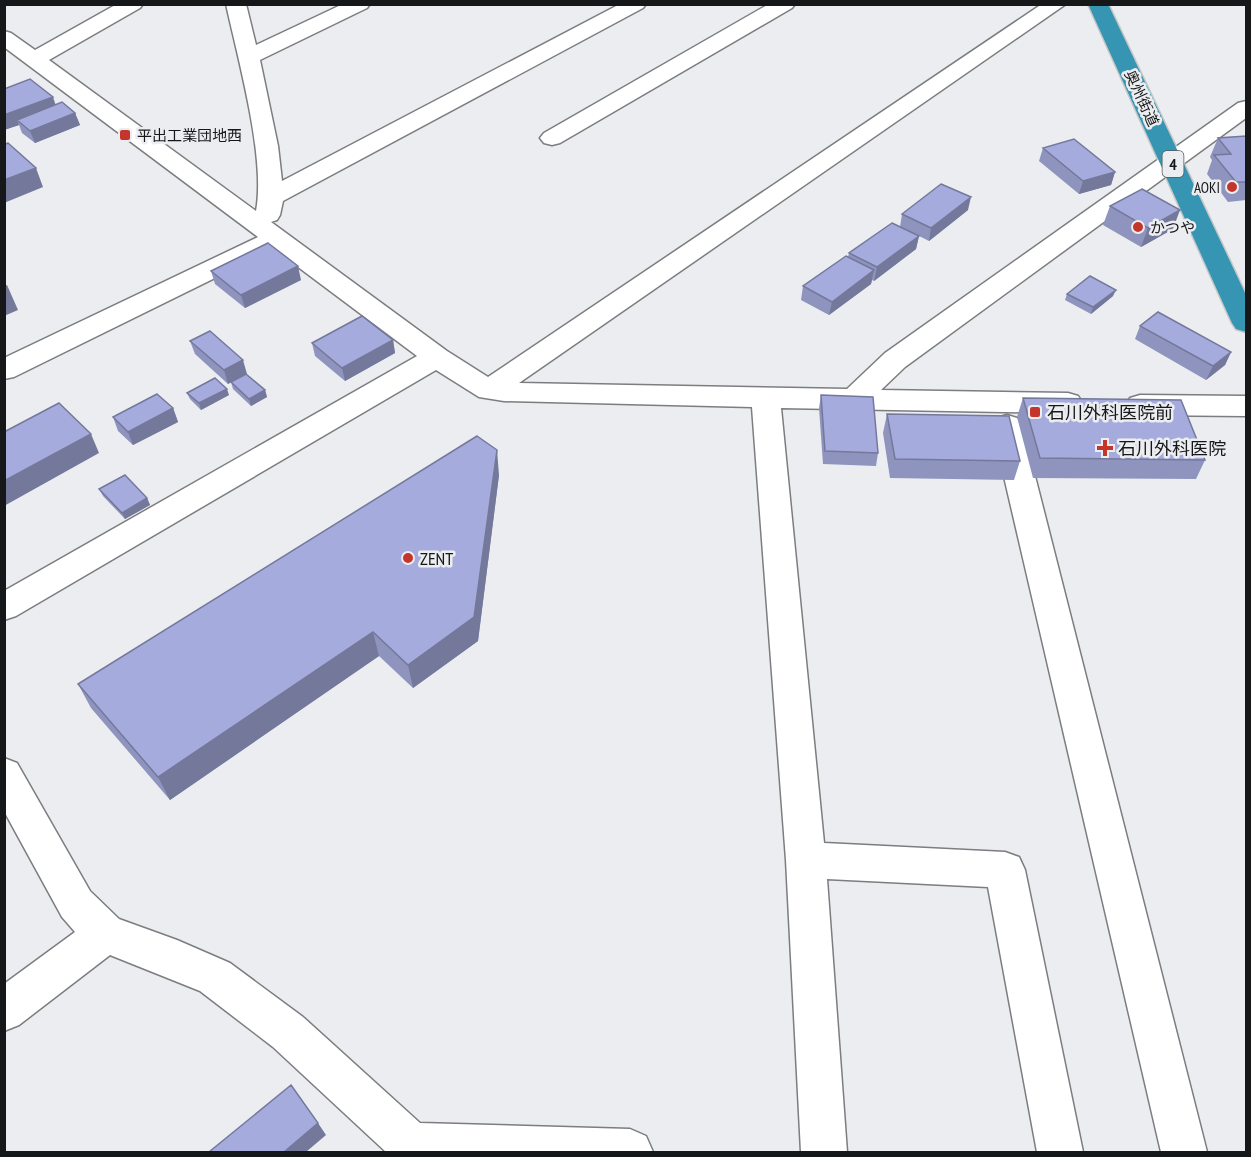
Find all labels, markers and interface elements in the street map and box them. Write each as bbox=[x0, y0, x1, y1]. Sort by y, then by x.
street label: 奥州街道 bbox=[1121, 67, 1163, 129]
place label: 平出工業団地西 bbox=[137, 126, 242, 145]
marker: 平出工業団地西 bbox=[118, 128, 132, 142]
road number: 4 bbox=[1162, 151, 1184, 177]
place label: AOKI bbox=[1194, 178, 1220, 197]
marker: AOKI bbox=[1225, 180, 1239, 194]
place label: かつや bbox=[1150, 218, 1195, 237]
marker: かつや bbox=[1131, 220, 1145, 234]
place label: 石川外科医院前 bbox=[1047, 401, 1173, 424]
marker: 石川外科医院前 bbox=[1028, 405, 1042, 419]
place label: 石川外科医院 bbox=[1118, 437, 1226, 460]
marker: 石川外科医院 bbox=[1096, 439, 1114, 457]
place label: ZENT bbox=[420, 547, 453, 570]
marker: ZENT bbox=[401, 551, 415, 565]

